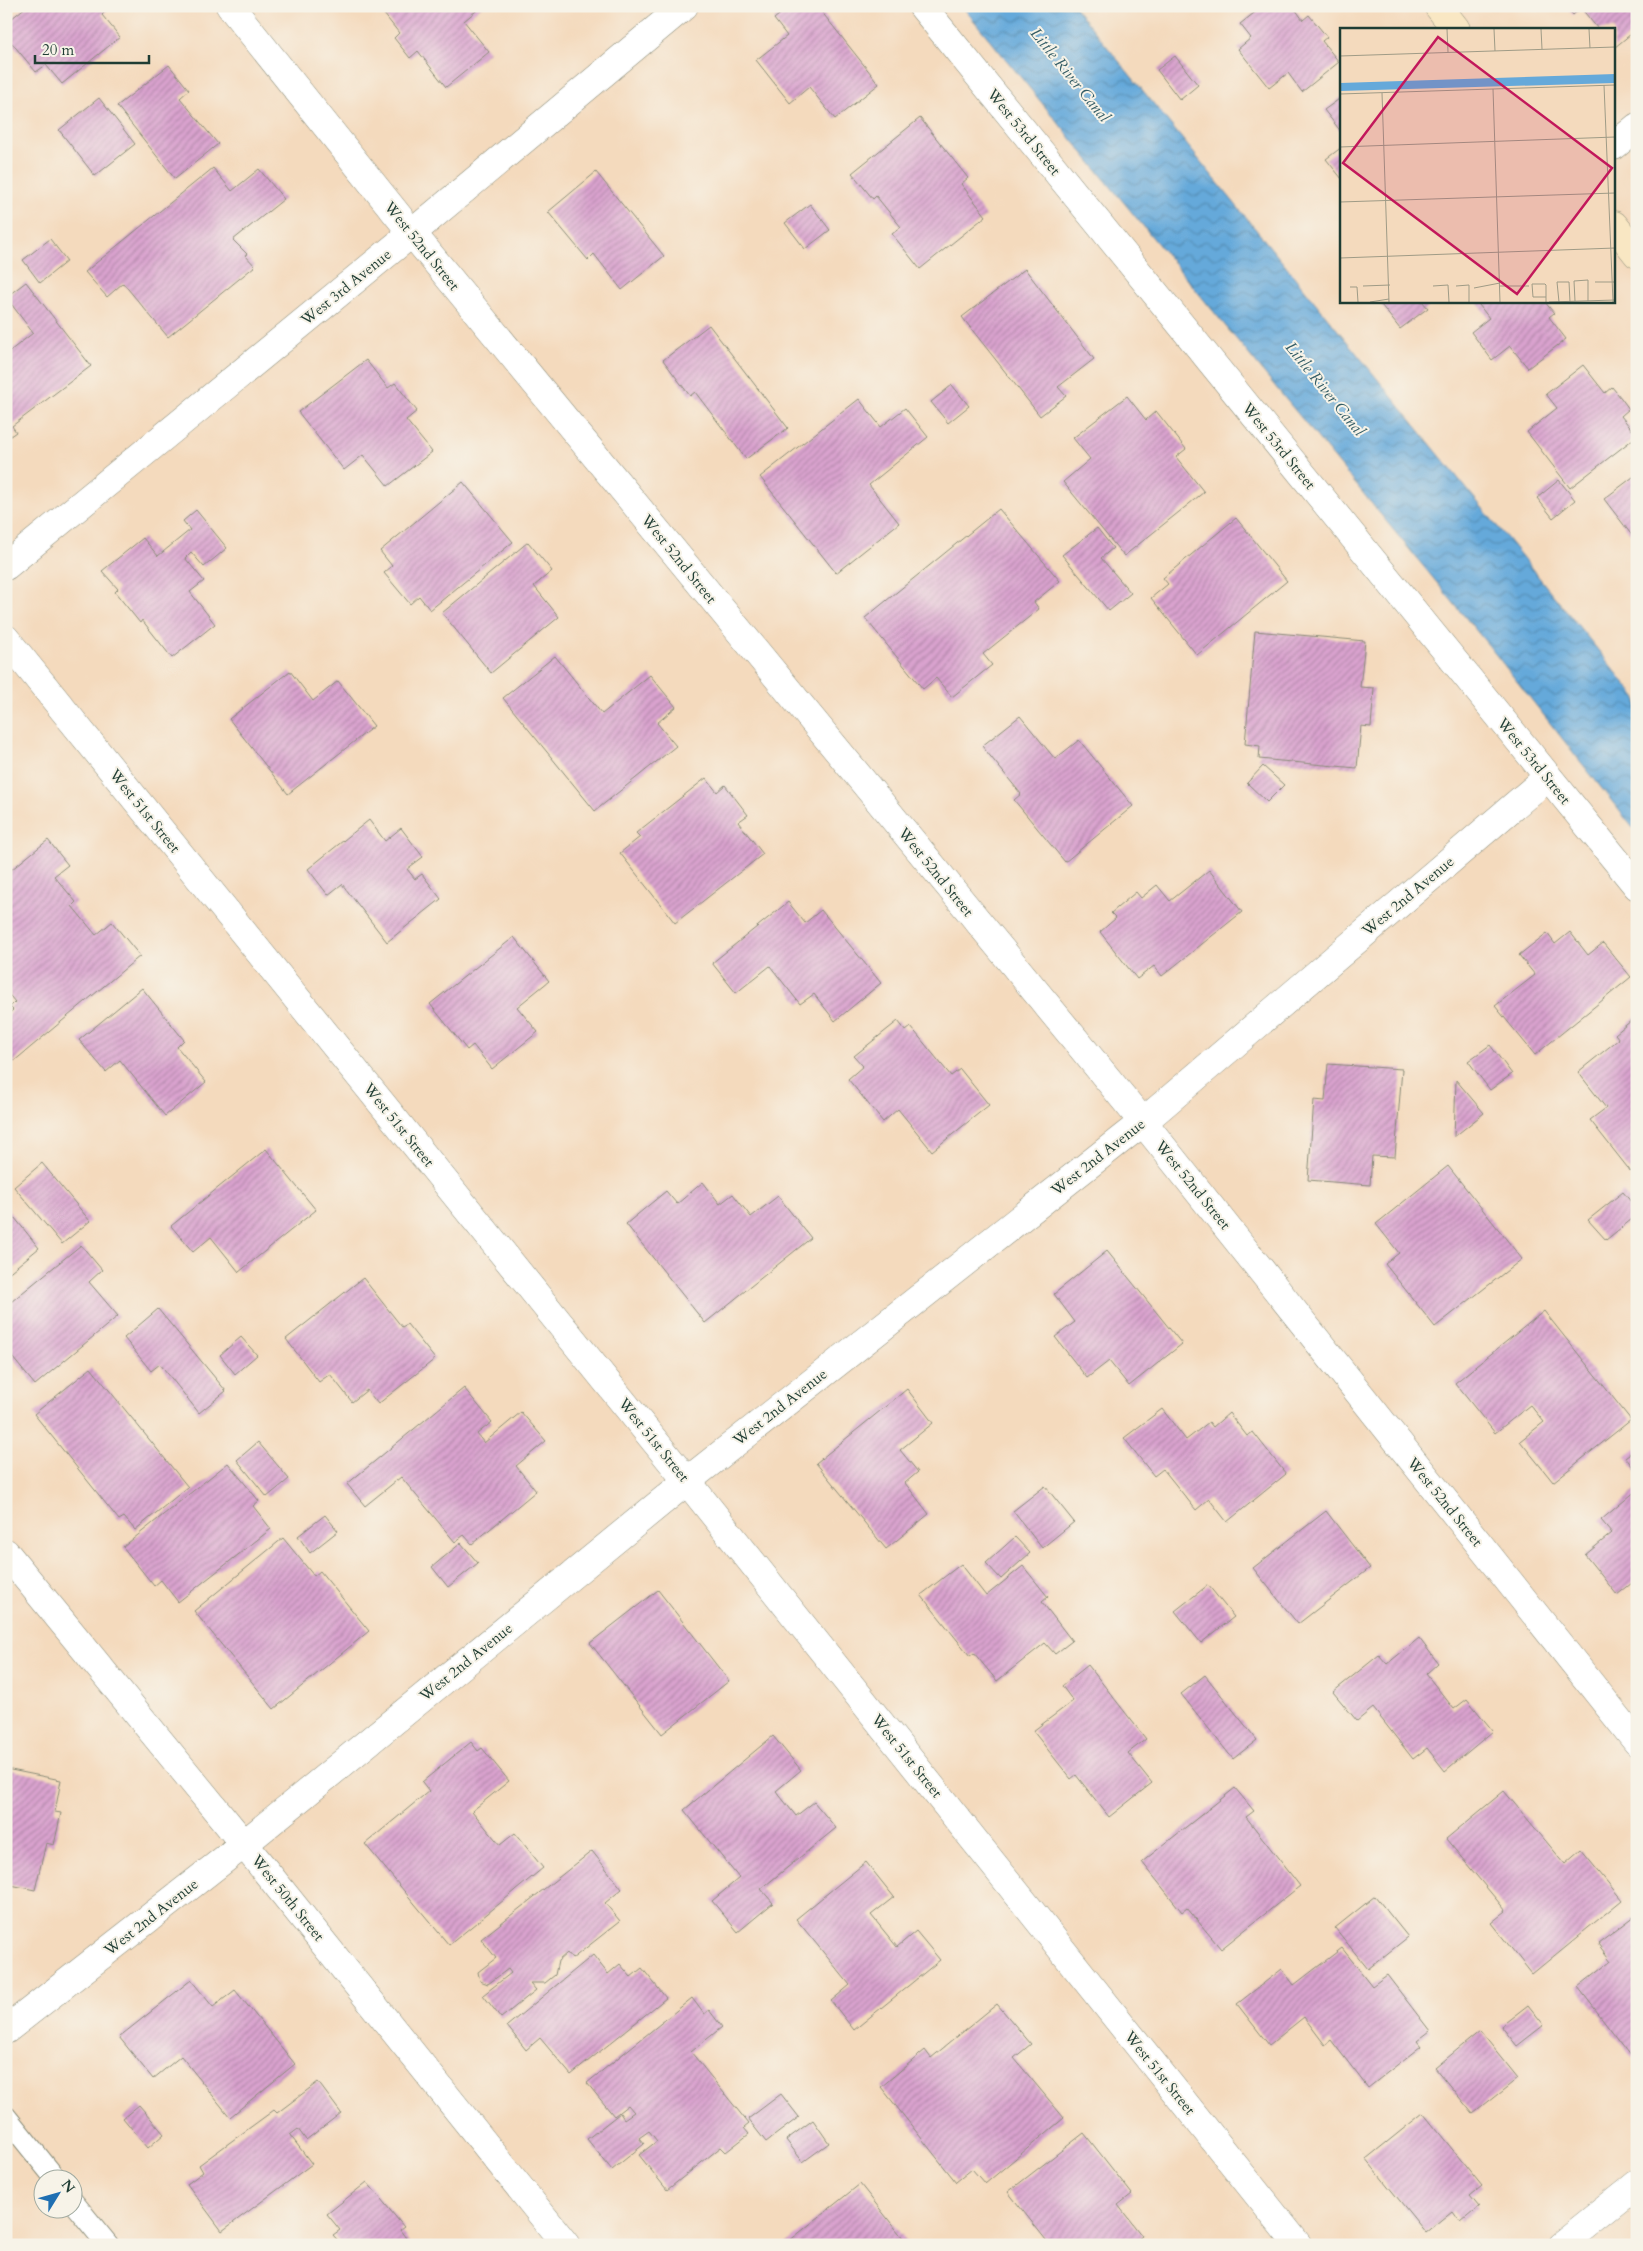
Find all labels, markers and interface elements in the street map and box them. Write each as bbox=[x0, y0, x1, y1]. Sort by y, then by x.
water label: Little River Canal bbox=[1025, 23, 1115, 127]
inset map bbox=[1340, 28, 1616, 302]
scale bar bbox=[35, 32, 149, 64]
text: 20 m bbox=[42, 40, 74, 60]
street label: West 53rd Street bbox=[982, 84, 1065, 180]
street label: West 52nd Street bbox=[379, 197, 464, 295]
street label: West 3rd Avenue bbox=[296, 244, 396, 330]
water label: Little River Canal bbox=[1280, 337, 1370, 441]
street label: West 53rd Street bbox=[1237, 398, 1320, 494]
street label: West 52nd Street bbox=[636, 510, 721, 608]
street label: West 53rd Street bbox=[1492, 713, 1575, 809]
street label: West 51st Street bbox=[104, 764, 185, 857]
street label: West 52nd Street bbox=[893, 823, 978, 921]
street label: West 2nd Avenue bbox=[1357, 852, 1458, 941]
street label: West 51st Street bbox=[358, 1078, 439, 1171]
street label: West 2nd Avenue bbox=[1046, 1114, 1149, 1201]
street label: West 52nd Street bbox=[1150, 1136, 1235, 1234]
street label: West 2nd Avenue bbox=[728, 1364, 831, 1451]
street label: West 51st Street bbox=[613, 1393, 694, 1486]
street label: West 52nd Street bbox=[1402, 1453, 1487, 1551]
street label: West 2nd Avenue bbox=[415, 1618, 517, 1706]
street label: West 51st Street bbox=[866, 1709, 947, 1802]
street label: West 50th Street bbox=[246, 1850, 329, 1946]
street label: West 2nd Avenue bbox=[99, 1874, 202, 1961]
street label: West 51st Street bbox=[1119, 2026, 1200, 2119]
north arrow bbox=[32, 2168, 82, 2218]
text: N bbox=[57, 2176, 79, 2197]

